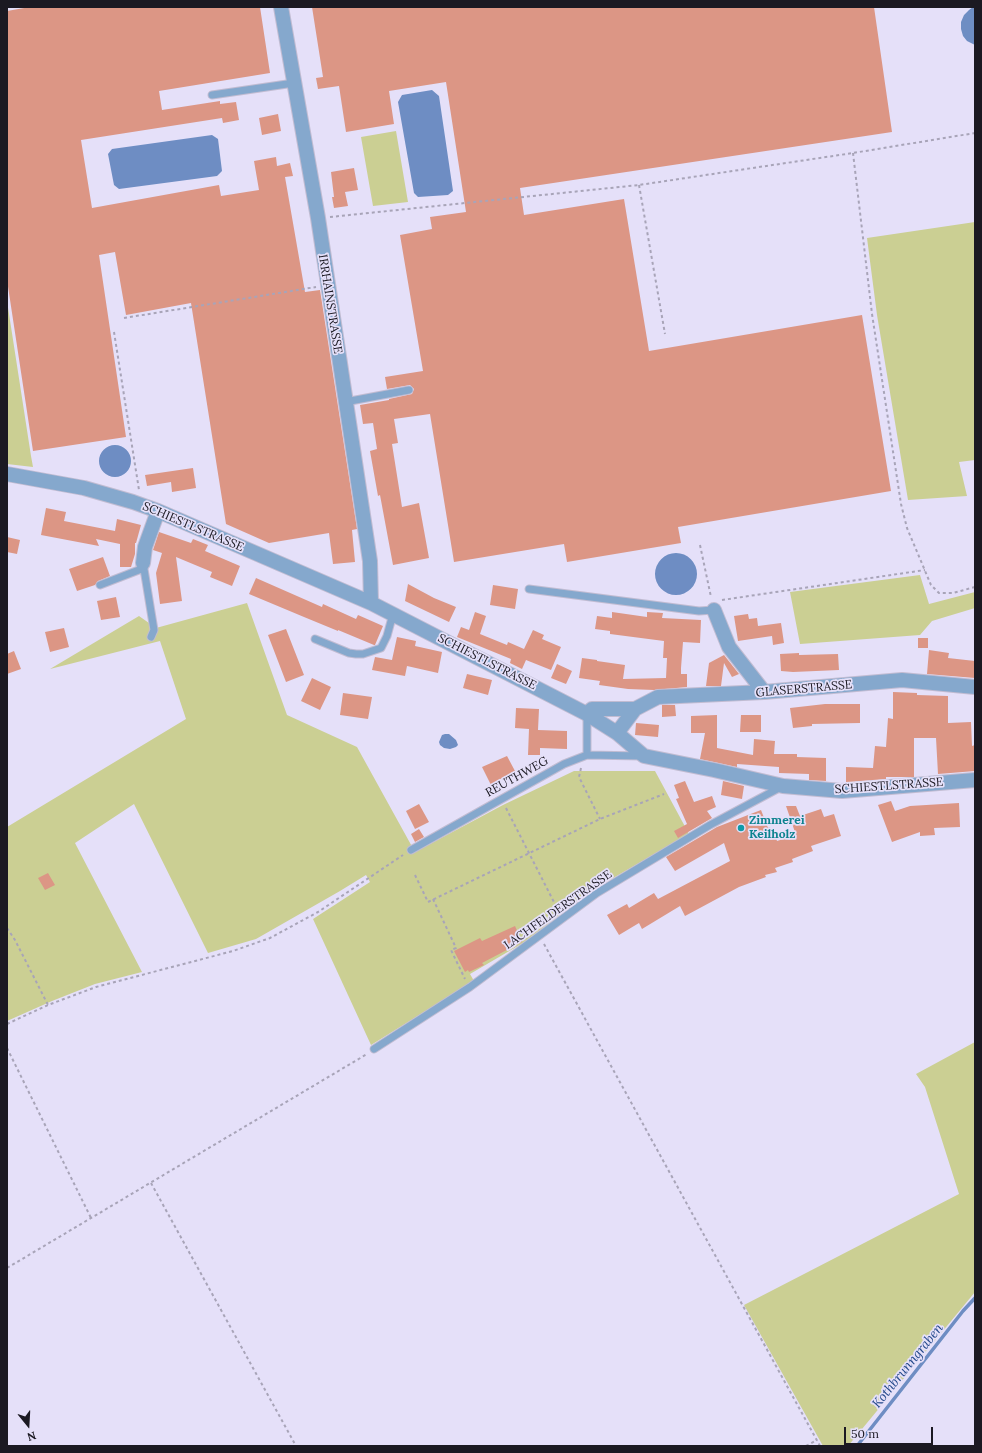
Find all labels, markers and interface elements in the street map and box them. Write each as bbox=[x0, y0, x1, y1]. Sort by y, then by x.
street label: IRRHAINSTRASSE bbox=[315, 253, 345, 355]
street label: SCHIESTLSTRASSE bbox=[140, 499, 246, 555]
street label: SCHIESTLSTRASSE bbox=[435, 631, 539, 693]
street label: GLASERSTRASSE bbox=[755, 678, 853, 700]
street label: REUTHWEG bbox=[483, 754, 551, 800]
street label: SCHIESTLSTRASSE bbox=[834, 775, 944, 797]
place label: Zimmerei Keilholz bbox=[749, 814, 805, 842]
marker: Zimmerei Keilholz bbox=[736, 823, 746, 833]
street label: LACHFELDERSTRASSE bbox=[501, 867, 615, 953]
water label: Kothbrunngraben bbox=[869, 1321, 947, 1411]
north arrow bbox=[8, 1405, 48, 1445]
scale bar bbox=[846, 1419, 935, 1445]
text: 50 m bbox=[851, 1426, 879, 1441]
text: N bbox=[26, 1428, 38, 1444]

